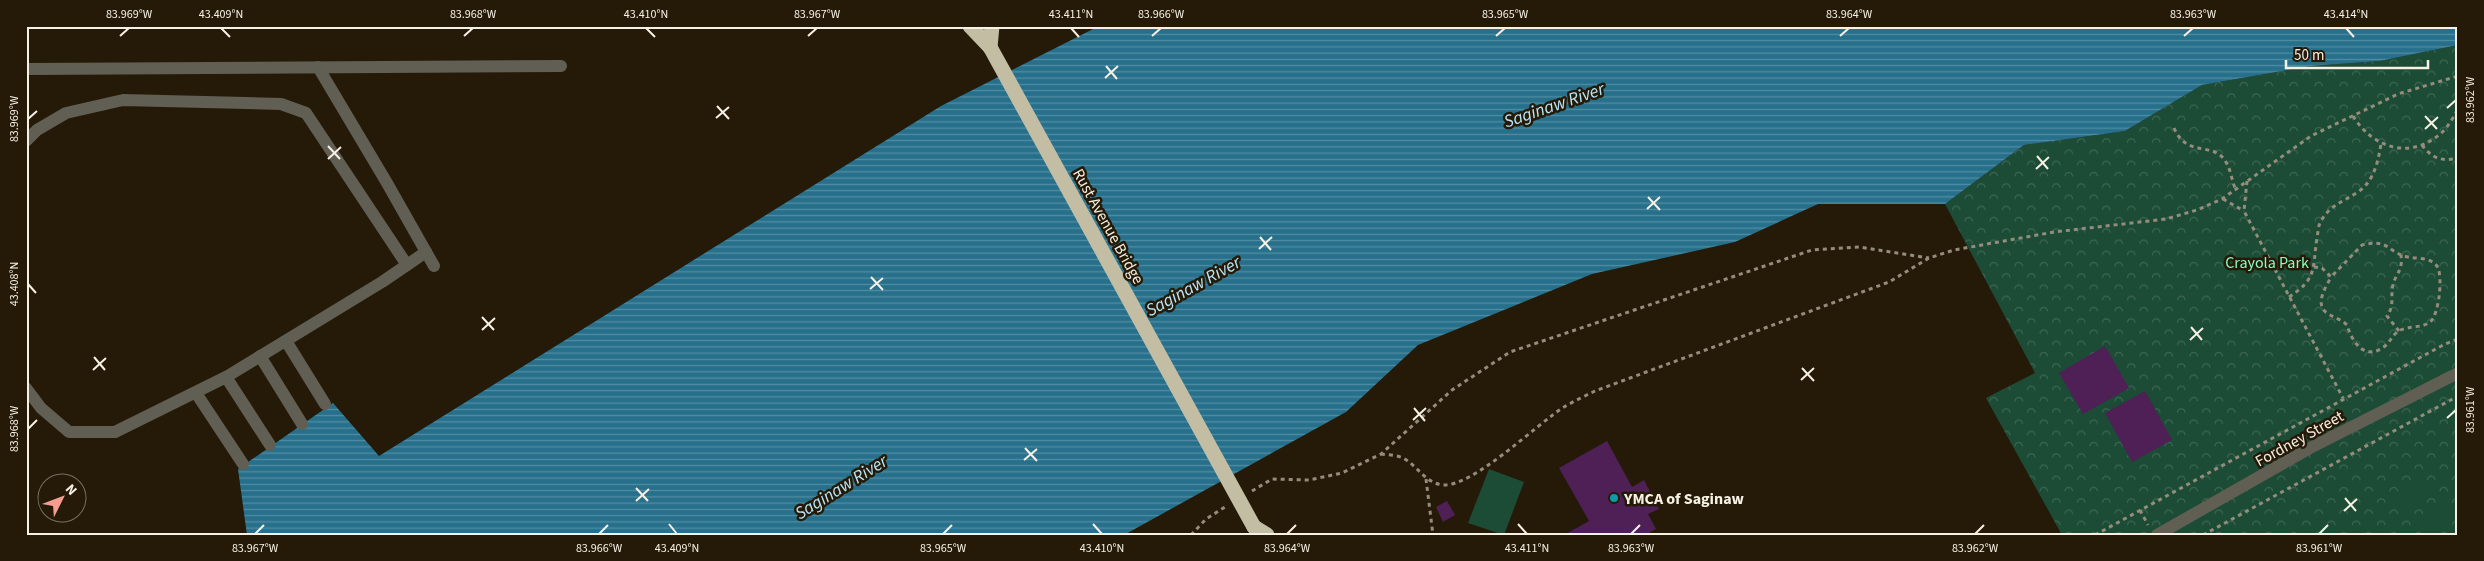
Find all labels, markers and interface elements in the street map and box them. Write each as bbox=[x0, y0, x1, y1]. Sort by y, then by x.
text: 83.969°W bbox=[106, 6, 153, 23]
text: 43.409°N bbox=[199, 6, 243, 23]
text: 83.968°W bbox=[450, 6, 497, 23]
text: 43.410°N bbox=[624, 6, 668, 23]
text: 83.967°W bbox=[794, 6, 841, 23]
text: 43.411°N bbox=[1049, 6, 1093, 23]
text: 83.966°W bbox=[1138, 6, 1185, 23]
text: 83.965°W bbox=[1482, 6, 1529, 23]
text: 83.964°W bbox=[1826, 6, 1873, 23]
text: 83.963°W bbox=[2170, 6, 2217, 23]
text: 43.414°N bbox=[2324, 6, 2368, 23]
scale bar bbox=[2286, 38, 2429, 70]
text: 50 m bbox=[2294, 45, 2324, 66]
water label: Saginaw River bbox=[1500, 76, 1609, 134]
text: 83.962°W bbox=[2462, 76, 2479, 123]
text: 83.969°W bbox=[6, 95, 23, 142]
street label: Rust Avenue Bridge bbox=[1067, 165, 1149, 288]
water label: Saginaw River bbox=[1141, 250, 1246, 323]
park label: Crayola Park bbox=[2225, 252, 2309, 274]
text: 43.408°N bbox=[6, 262, 23, 306]
text: 83.961°W bbox=[2462, 386, 2479, 433]
text: 83.968°W bbox=[6, 405, 23, 452]
street label: Fordney Street bbox=[2251, 405, 2348, 472]
water label: Saginaw River bbox=[790, 449, 893, 526]
north arrow bbox=[38, 474, 88, 524]
text: N bbox=[60, 480, 81, 500]
place label: YMCA of Saginaw bbox=[1623, 488, 1745, 510]
marker: YMCA of Saginaw bbox=[1608, 492, 1620, 504]
text: 83.967°W bbox=[232, 540, 279, 557]
text: 83.966°W bbox=[576, 540, 623, 557]
text: 43.409°N bbox=[655, 540, 699, 557]
text: 83.965°W bbox=[920, 540, 967, 557]
text: 43.410°N bbox=[1080, 540, 1124, 557]
text: 83.964°W bbox=[1264, 540, 1311, 557]
text: 43.411°N bbox=[1505, 540, 1549, 557]
text: 83.963°W bbox=[1608, 540, 1655, 557]
text: 83.962°W bbox=[1952, 540, 1999, 557]
text: 83.961°W bbox=[2296, 540, 2343, 557]

